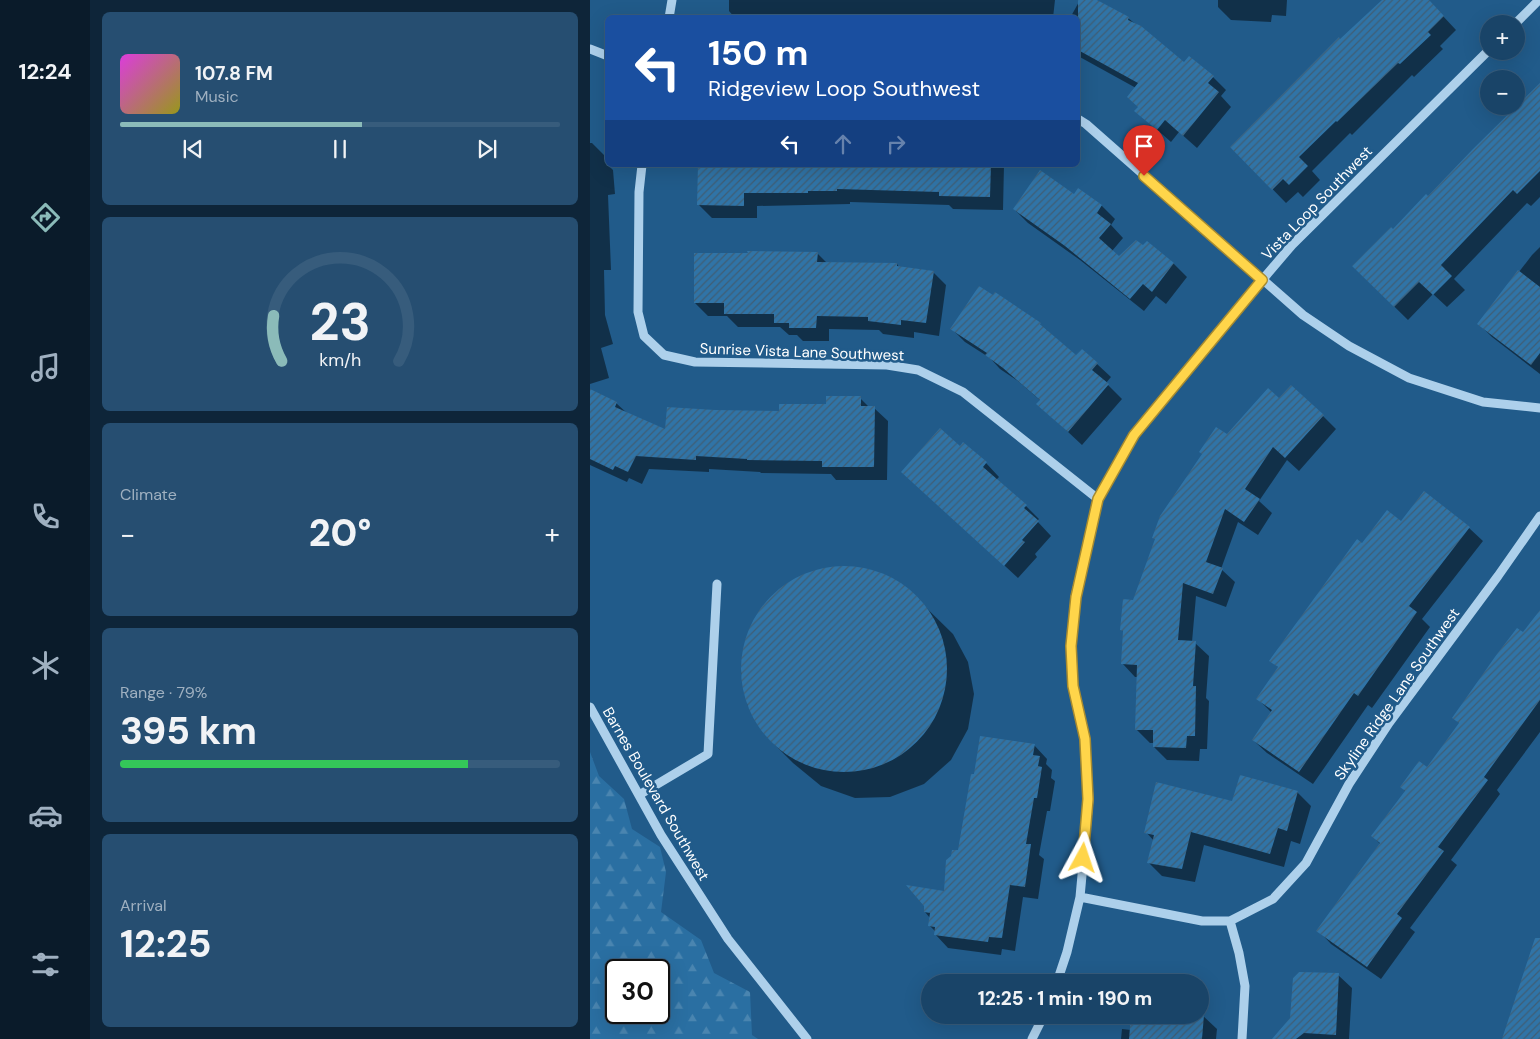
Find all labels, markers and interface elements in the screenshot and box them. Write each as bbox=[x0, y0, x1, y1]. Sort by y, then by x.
map controls bbox=[1480, 15, 1525, 115]
button: + bbox=[1480, 15, 1525, 60]
text: 150 m bbox=[708, 30, 808, 76]
icon: left bbox=[625, 35, 690, 100]
text: 12:24 bbox=[18, 57, 72, 86]
text: 107.8 FM bbox=[195, 61, 273, 86]
button: − bbox=[1480, 70, 1525, 115]
text: Ridgeview Loop Southwest bbox=[708, 74, 980, 103]
text: Music bbox=[195, 86, 239, 107]
pin bbox=[1123, 125, 1165, 176]
icon: left bbox=[776, 130, 804, 158]
icon: ahead bbox=[829, 130, 857, 158]
icon: right bbox=[882, 130, 910, 158]
icon: arrive bbox=[1130, 132, 1158, 160]
icon: previous bbox=[179, 135, 207, 163]
icon: pause bbox=[326, 135, 354, 163]
icon: next bbox=[473, 135, 501, 163]
street label: Vista Loop Southwest bbox=[1257, 142, 1377, 264]
icon: directions bbox=[28, 200, 63, 235]
text: 23 bbox=[309, 288, 371, 356]
street label: Sunrise Vista Lane Southwest bbox=[699, 338, 905, 366]
text: km/h bbox=[319, 348, 361, 372]
icon: music bbox=[28, 350, 63, 385]
text: Climate bbox=[120, 484, 177, 505]
icon: phone bbox=[28, 499, 63, 534]
text: 20° bbox=[309, 508, 371, 558]
text: − bbox=[120, 516, 135, 553]
text: + bbox=[545, 516, 560, 553]
street label: Skyline Ridge Lane Southwest bbox=[1330, 604, 1464, 784]
icon: climate bbox=[28, 648, 63, 683]
text: Range · 79% bbox=[120, 682, 207, 703]
street label: Barnes Boulevard Southwest bbox=[598, 704, 714, 885]
text: 395 km bbox=[120, 706, 257, 756]
icon: car bbox=[28, 798, 63, 833]
position arrow bbox=[1056, 831, 1108, 883]
text: Arrival bbox=[120, 895, 167, 916]
text: 12:25 bbox=[120, 919, 212, 969]
icon: filters bbox=[28, 947, 63, 982]
speed limit sign: 30 bbox=[605, 959, 670, 1024]
text: 12:25 · 1 min · 190 m bbox=[978, 986, 1152, 1011]

